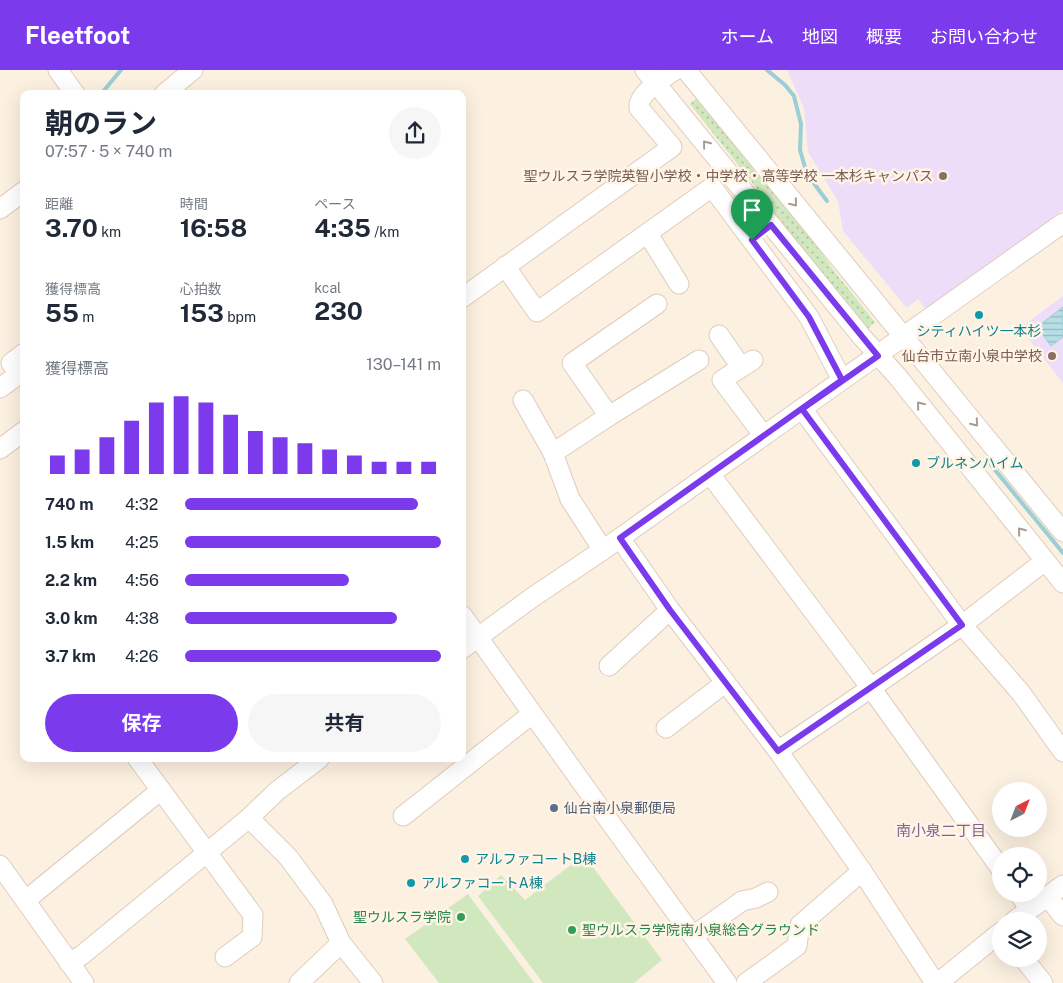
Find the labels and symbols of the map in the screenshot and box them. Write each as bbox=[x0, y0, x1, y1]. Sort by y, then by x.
one-way arrow bbox=[702, 140, 711, 149]
place label: 聖ウルスラ学院英智小学校・中学校・高等学校 一本杉キャンパス bbox=[524, 168, 933, 184]
marker: 聖ウルスラ学院英智小学校・中学校・高等学校 一本杉キャンパス bbox=[937, 170, 949, 182]
pin bbox=[731, 189, 773, 240]
one-way arrow bbox=[789, 197, 798, 206]
marker: シティハイツ一本杉 bbox=[973, 309, 985, 321]
place label: シティハイツ一本杉 bbox=[917, 323, 1041, 339]
place label: 仙台市立南小泉中学校 bbox=[902, 348, 1042, 364]
marker: 仙台市立南小泉中学校 bbox=[1046, 350, 1058, 362]
one-way arrow bbox=[916, 401, 925, 410]
one-way arrow bbox=[970, 417, 978, 426]
place label: ブルネンハイム bbox=[926, 455, 1023, 471]
marker: ブルネンハイム bbox=[910, 457, 922, 469]
one-way arrow bbox=[1018, 528, 1027, 537]
north arrow bbox=[992, 782, 1048, 838]
place label: 仙台南小泉郵便局 bbox=[564, 800, 676, 816]
marker: 仙台南小泉郵便局 bbox=[548, 802, 560, 814]
district label: 南小泉二丁目 bbox=[896, 822, 986, 839]
place label: アルファコートB棟 bbox=[475, 851, 596, 867]
marker: アルファコートB棟 bbox=[459, 853, 471, 865]
place label: アルファコートA棟 bbox=[421, 875, 543, 891]
marker: アルファコートA棟 bbox=[405, 877, 417, 889]
place label: 聖ウルスラ学院 bbox=[353, 909, 451, 925]
marker: 聖ウルスラ学院 bbox=[455, 911, 467, 923]
place label: 聖ウルスラ学院南小泉総合グラウンド bbox=[582, 922, 820, 938]
marker: 聖ウルスラ学院南小泉総合グラウンド bbox=[566, 924, 578, 936]

